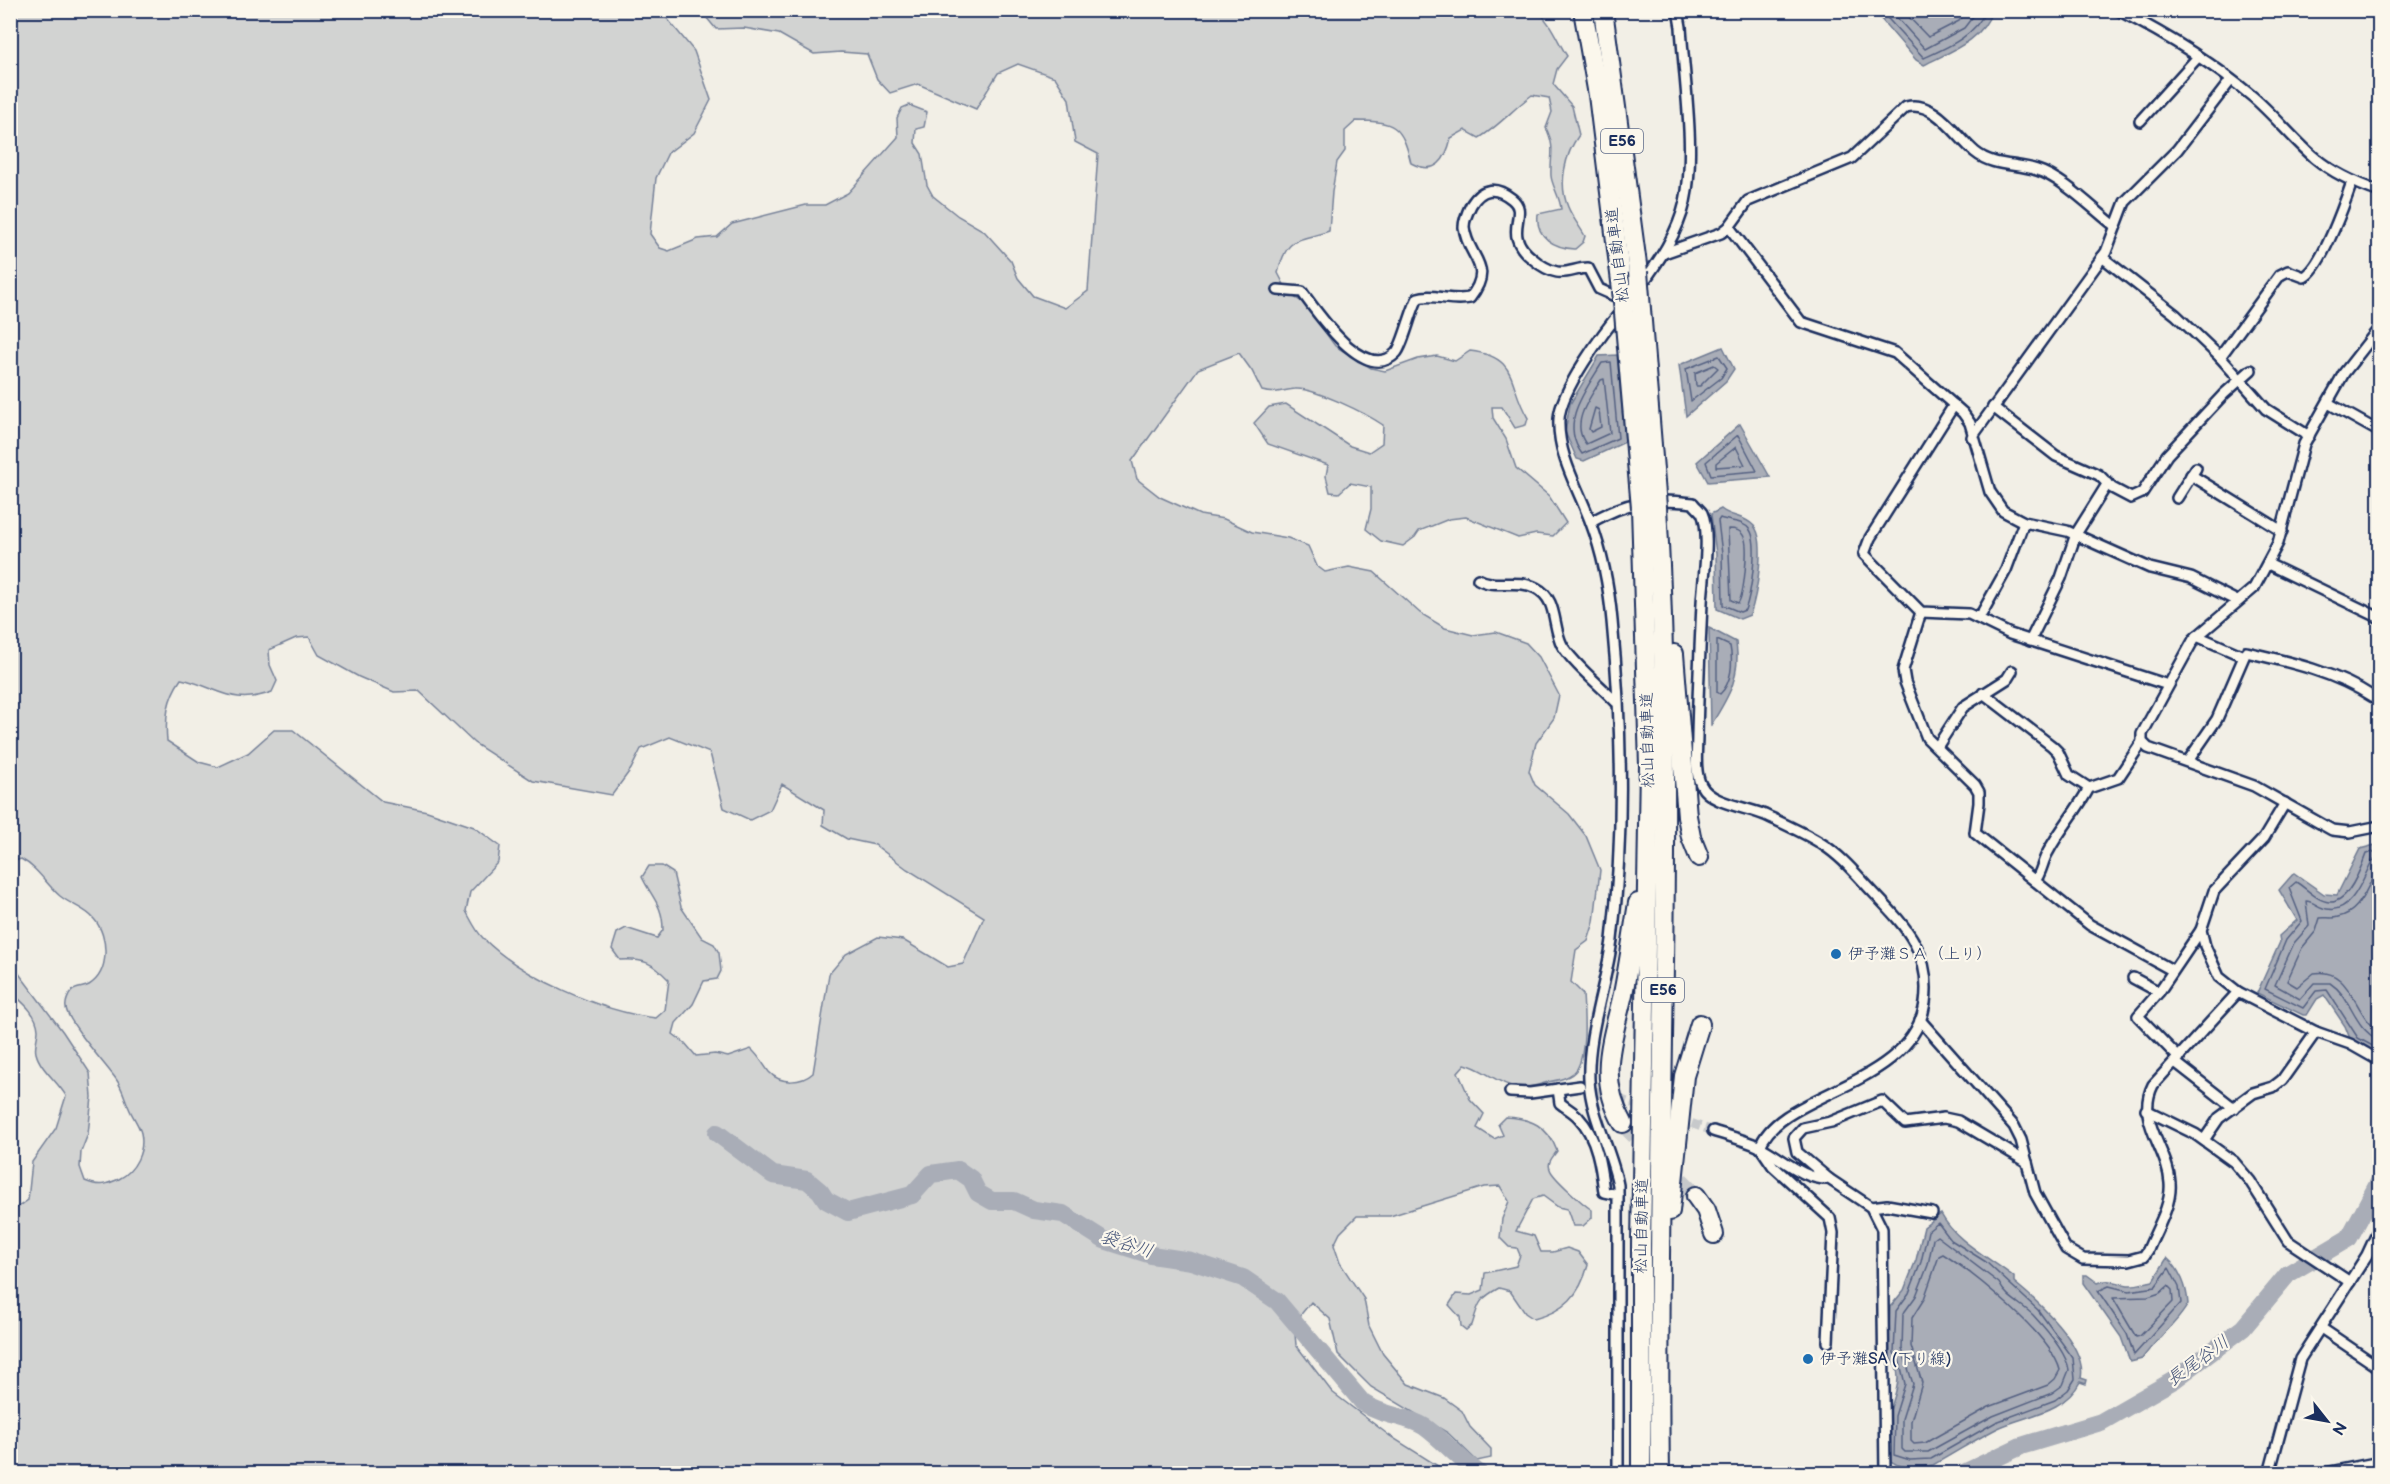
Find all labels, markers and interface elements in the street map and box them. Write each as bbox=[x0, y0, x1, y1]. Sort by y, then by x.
road number: E56 bbox=[1601, 129, 1643, 153]
street label: 松山自動車道 bbox=[1603, 206, 1633, 304]
street label: 松山自動車道 bbox=[1638, 692, 1658, 788]
place label: 伊予灘ＳＡ（上り） bbox=[1848, 945, 1992, 964]
marker: 伊予灘ＳＡ（上り） bbox=[1829, 947, 1843, 961]
road number: E56 bbox=[1642, 978, 1684, 1002]
street label: 松山自動車道 bbox=[1632, 1178, 1652, 1274]
water label: 袋谷川 bbox=[1098, 1226, 1156, 1262]
water label: 長尾谷川 bbox=[2163, 1331, 2233, 1391]
place label: 伊予灘SA (下り線) bbox=[1820, 1350, 1952, 1369]
marker: 伊予灘SA (下り線) bbox=[1801, 1352, 1815, 1366]
north arrow bbox=[2297, 1391, 2357, 1451]
text: N bbox=[2327, 1418, 2350, 1438]

